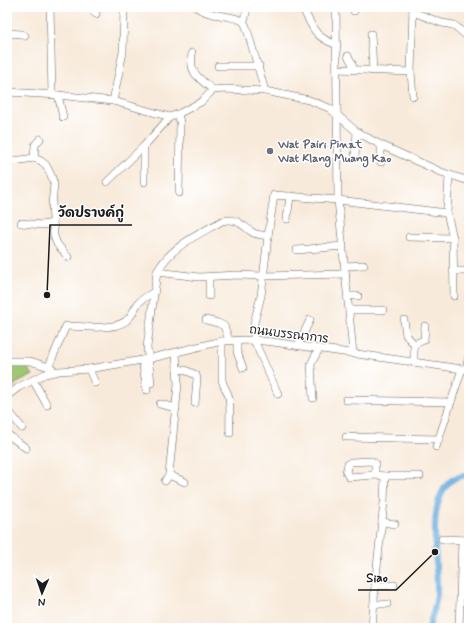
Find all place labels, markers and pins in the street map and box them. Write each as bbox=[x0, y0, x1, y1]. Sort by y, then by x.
place label: Wat Pairi Pinat Wat Klang Muang Kao bbox=[277, 137, 391, 168]
marker: Wat Pairi Pinat Wat Klang Muang Kao bbox=[265, 146, 275, 156]
callout: วัดปรางค์กู่ bbox=[50, 200, 132, 225]
callout: Siao bbox=[358, 565, 396, 590]

